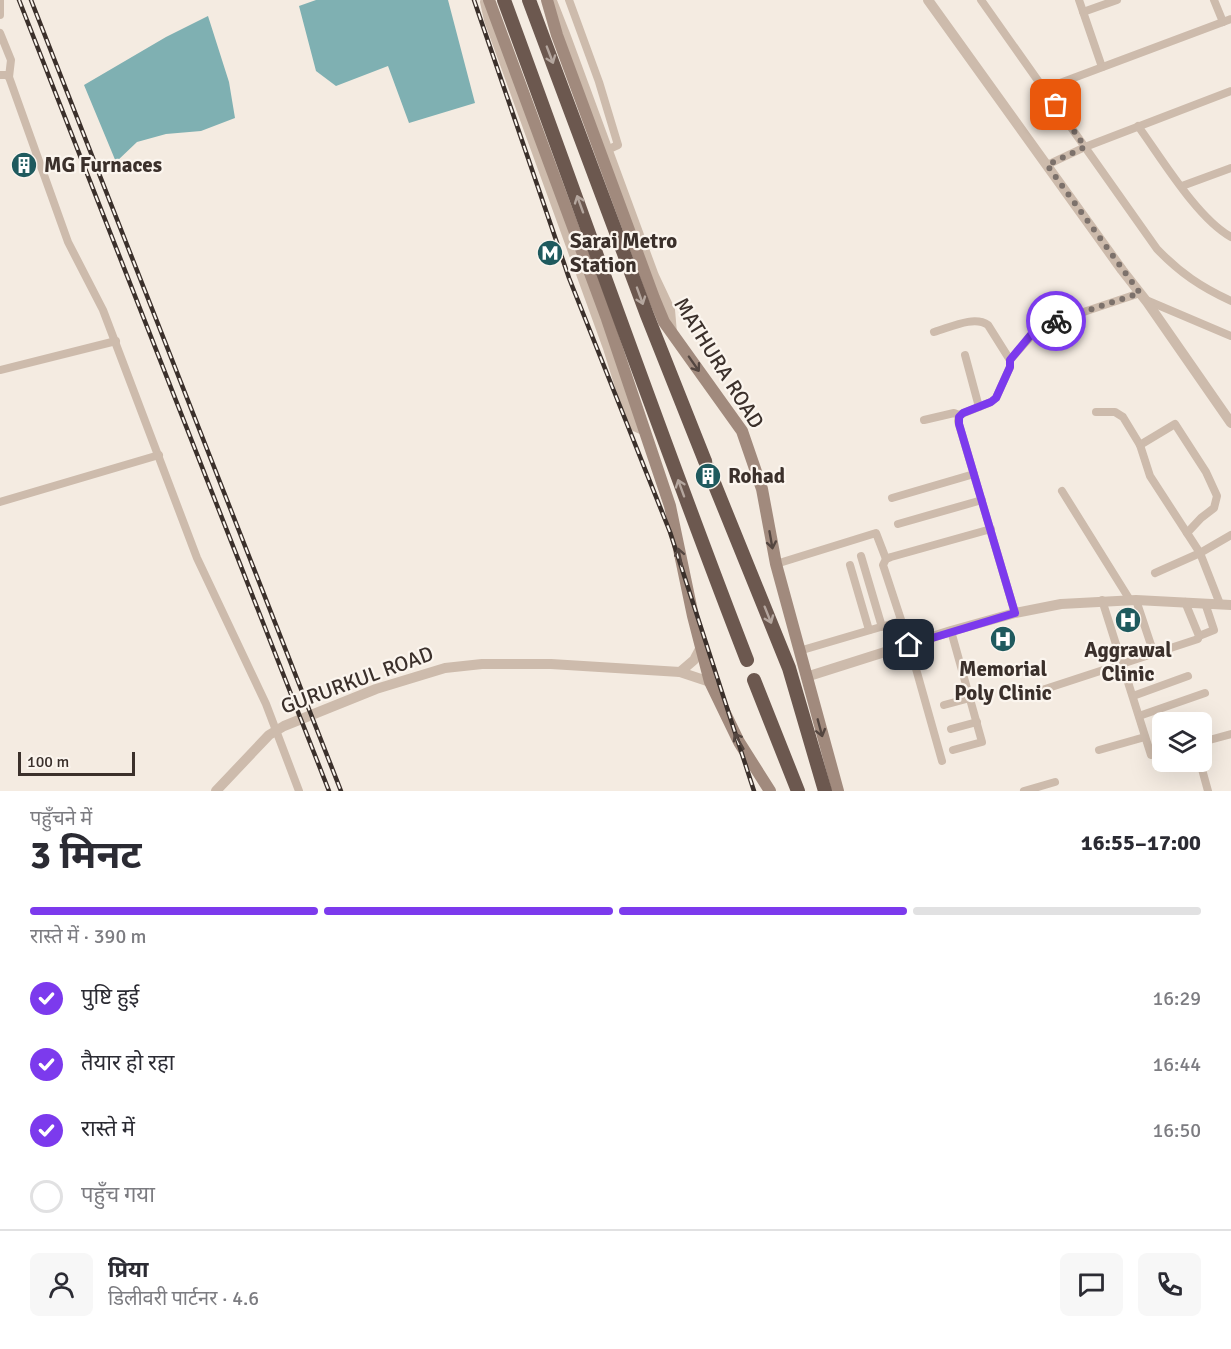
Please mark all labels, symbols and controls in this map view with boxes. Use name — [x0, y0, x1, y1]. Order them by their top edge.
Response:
one-way arrow — [545, 45, 556, 64]
pin — [1030, 79, 1081, 130]
icon: bag — [1039, 88, 1072, 121]
building icon: MG Furnaces — [9, 150, 39, 180]
place label: MG Furnaces — [44, 152, 162, 178]
one-way arrow — [573, 196, 584, 214]
place label: Sarai Metro Station — [570, 228, 677, 278]
metro station icon: Sarai Metro Station — [535, 238, 565, 268]
one-way arrow — [635, 287, 646, 305]
courier — [1026, 291, 1086, 351]
street label: MATHURA ROAD — [668, 293, 770, 433]
icon: bike — [1040, 305, 1073, 338]
one-way arrow — [688, 356, 700, 372]
building icon: Rohad — [693, 461, 723, 491]
place label: Rohad — [728, 463, 785, 489]
one-way arrow — [674, 479, 685, 497]
one-way arrow — [766, 529, 777, 549]
one-way arrow — [674, 547, 685, 567]
one-way arrow — [763, 605, 774, 623]
hospital icon: Aggrawal Clinic — [1113, 605, 1143, 635]
pin — [883, 619, 934, 670]
hospital icon: Memorial Poly Clinic — [988, 624, 1018, 654]
icon: home — [892, 628, 925, 661]
place label: Aggrawal Clinic — [1084, 637, 1172, 687]
street label: GURURKUL ROAD — [277, 640, 437, 720]
place label: Memorial Poly Clinic — [954, 656, 1052, 706]
map controls — [1152, 712, 1212, 772]
button: layers — [1152, 712, 1212, 772]
one-way arrow — [815, 719, 826, 738]
one-way arrow — [733, 733, 745, 750]
scale bar — [18, 749, 135, 776]
text: 100 m — [27, 752, 69, 772]
text: पहुँचने में — [30, 806, 92, 831]
text: 16:55–17:00 — [1081, 829, 1201, 856]
text: 3 मिनट — [30, 831, 142, 879]
text: रास्ते में · 390 m — [30, 924, 147, 949]
icon: check — [30, 982, 63, 1015]
text: पुष्टि हुई — [81, 983, 139, 1010]
text: 16:29 — [1152, 986, 1201, 1011]
icon: check — [30, 1048, 63, 1081]
text: तैयार हो रहा — [81, 1049, 174, 1076]
text: 16:44 — [1152, 1052, 1201, 1077]
icon: check — [30, 1114, 63, 1147]
text: रास्ते में — [81, 1115, 135, 1142]
text: 16:50 — [1152, 1118, 1201, 1143]
text: पहुँच गया — [81, 1181, 155, 1208]
button: person — [30, 1253, 93, 1316]
button: chat — [1060, 1253, 1123, 1316]
button: phone — [1138, 1253, 1201, 1316]
text: प्रिया — [108, 1256, 148, 1283]
text: डिलीवरी पार्टनर · 4.6 — [108, 1286, 259, 1311]

